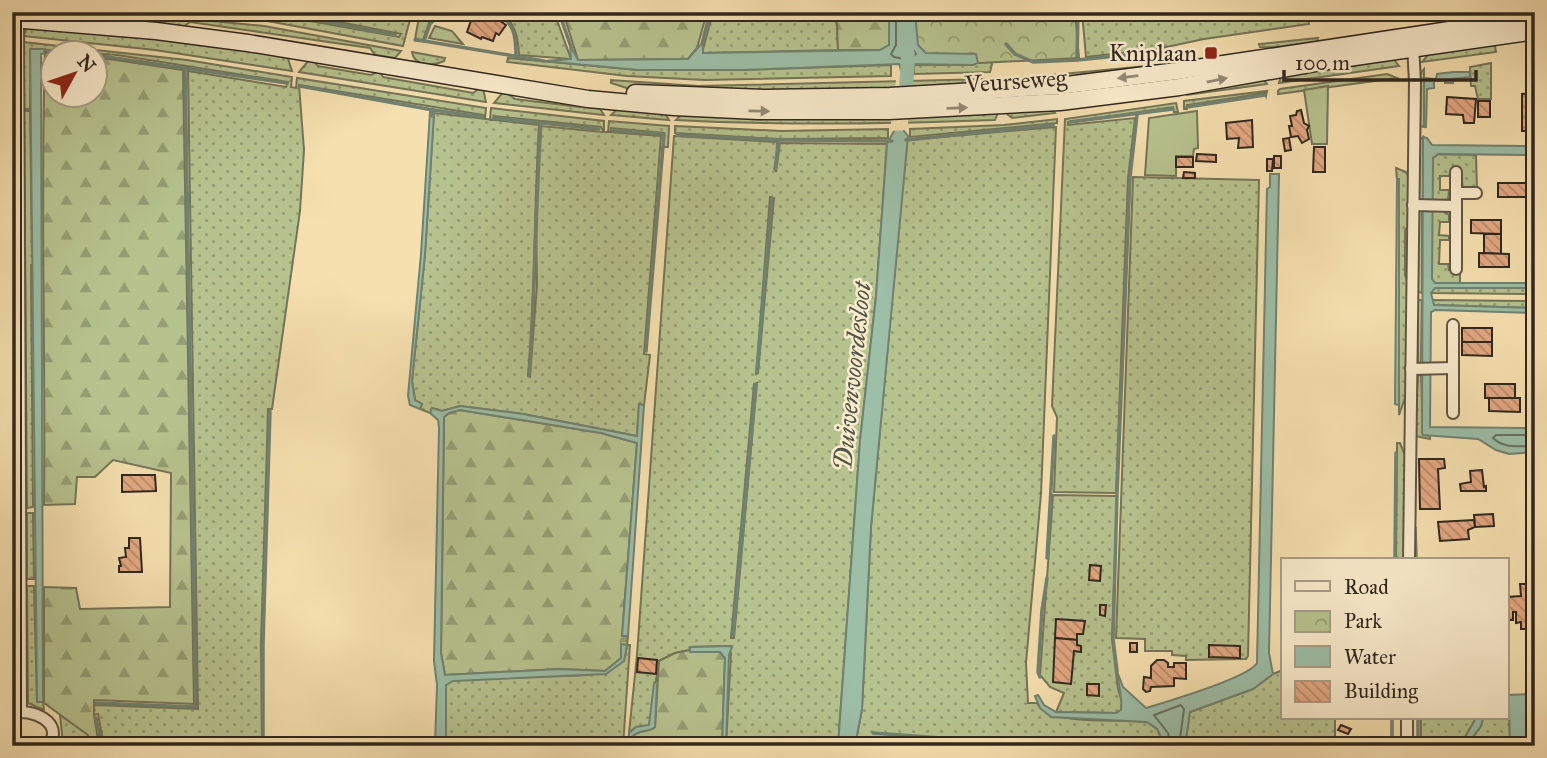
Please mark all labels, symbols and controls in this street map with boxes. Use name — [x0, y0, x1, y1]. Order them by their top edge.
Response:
north arrow — [38, 38, 108, 108]
place label: Kniplaan — [1109, 38, 1197, 68]
scale bar — [1284, 38, 1477, 82]
marker: Kniplaan — [1203, 45, 1219, 61]
text: N — [73, 50, 101, 77]
text: 100 m — [1295, 50, 1350, 76]
street label: Veurseweg — [963, 62, 1069, 100]
one-way arrow — [1117, 72, 1139, 83]
one-way arrow — [1206, 74, 1228, 85]
one-way arrow — [947, 102, 969, 113]
one-way arrow — [748, 105, 770, 117]
water label: Duivenvoordesloot — [826, 278, 878, 472]
legend — [1281, 558, 1508, 720]
text: Road — [1344, 574, 1389, 600]
text: Park — [1344, 608, 1382, 634]
text: Water — [1344, 644, 1396, 670]
text: Building — [1344, 678, 1418, 704]

